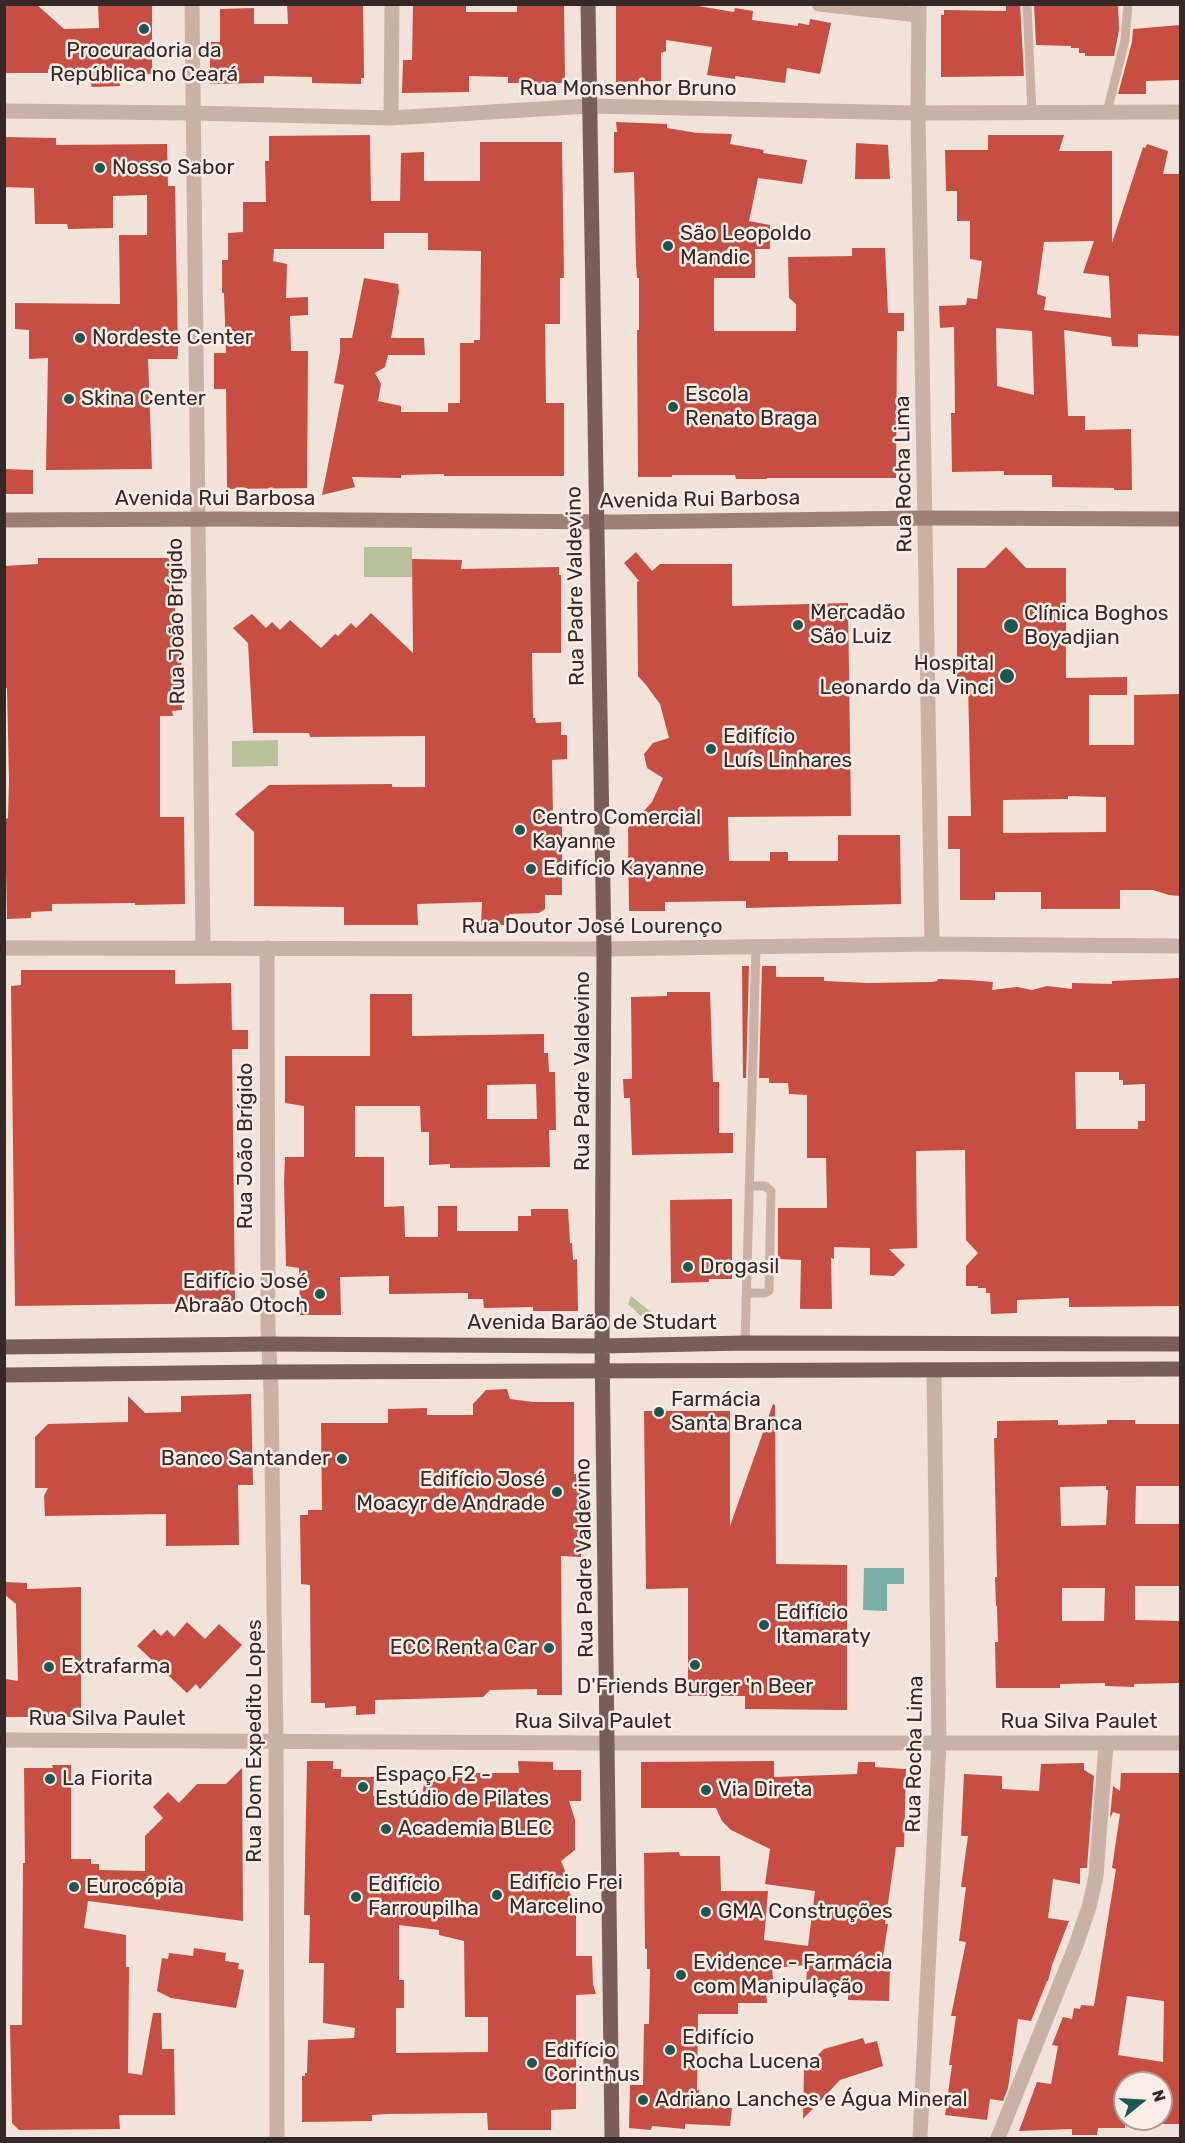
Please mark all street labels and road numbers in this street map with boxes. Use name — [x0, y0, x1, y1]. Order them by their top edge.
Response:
street label: Rua Monsenhor Bruno — [519, 76, 737, 102]
street label: Rua Rocha Lima — [890, 395, 918, 553]
street label: Avenida Rui Barbosa — [115, 486, 315, 512]
street label: Rua Padre Valdevino — [562, 486, 590, 686]
street label: Avenida Rui Barbosa — [600, 486, 800, 514]
street label: Rua João Brígido — [163, 538, 191, 704]
street label: Rua Doutor José Lourenço — [462, 914, 722, 940]
street label: Rua Padre Valdevino — [570, 971, 596, 1171]
street label: Rua João Brígido — [233, 1063, 259, 1229]
street label: Avenida Barão de Studart — [467, 1310, 717, 1336]
street label: Rua Padre Valdevino — [571, 1458, 599, 1658]
street label: Rua Dom Expedito Lopes — [242, 1619, 268, 1863]
street label: Rua Rocha Lima — [901, 1675, 929, 1833]
street label: Rua Silva Paulet — [29, 1706, 185, 1732]
street label: Rua Silva Paulet — [515, 1709, 671, 1735]
street label: Rua Silva Paulet — [1001, 1709, 1157, 1735]

